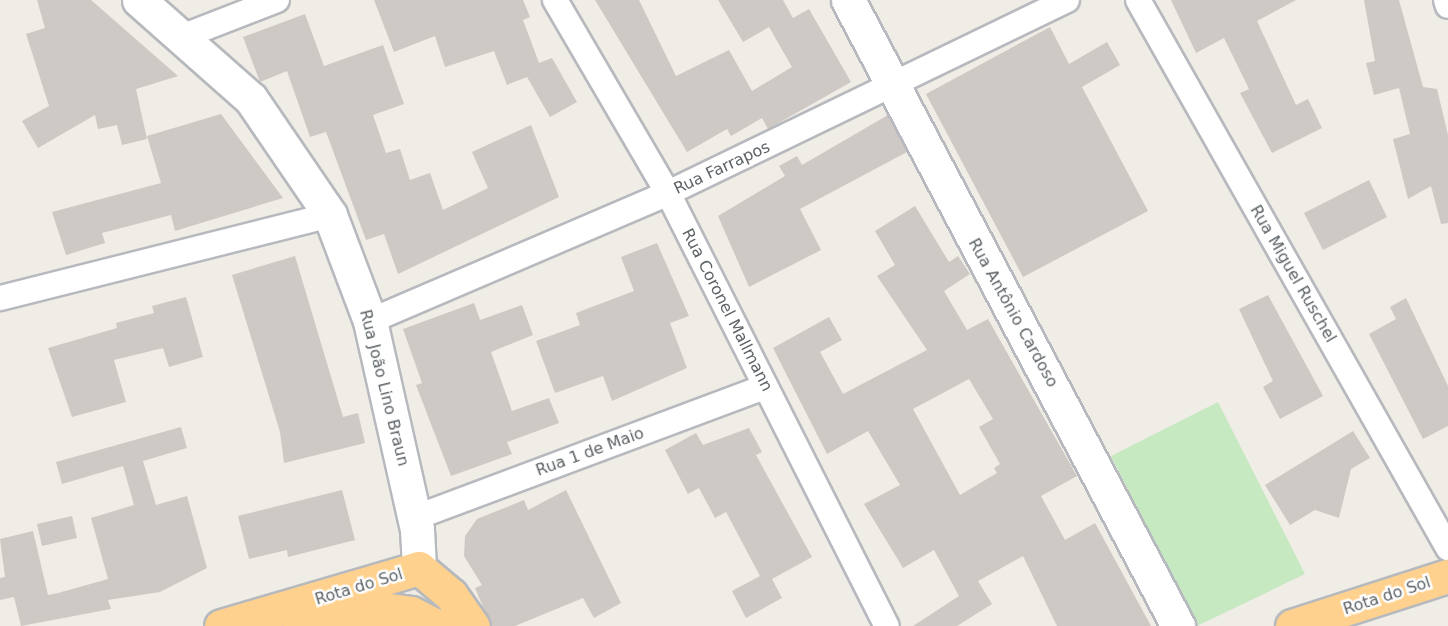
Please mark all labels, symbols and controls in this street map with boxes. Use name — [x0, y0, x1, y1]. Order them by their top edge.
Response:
street label: Rua Farrapos — [671, 137, 773, 199]
street label: Rua Miguel Ruschel — [1246, 202, 1340, 346]
street label: Rua Coronel Mallmann — [678, 225, 776, 395]
street label: Rua Antônio Cardoso — [964, 235, 1062, 391]
street label: Rua João Lino Braun — [355, 308, 413, 468]
street label: Rua 1 de Maio — [533, 424, 647, 480]
street label: Rota do Sol — [313, 565, 405, 609]
street label: Rota do Sol — [1341, 573, 1433, 619]

